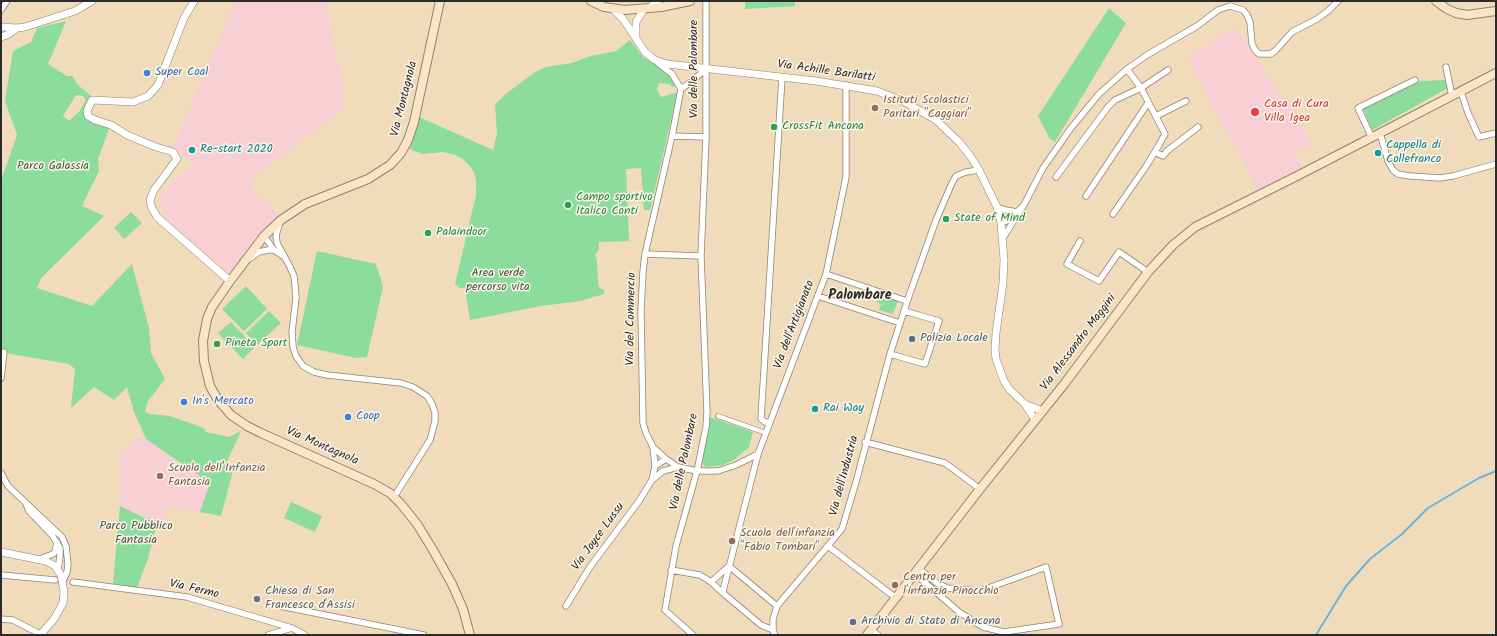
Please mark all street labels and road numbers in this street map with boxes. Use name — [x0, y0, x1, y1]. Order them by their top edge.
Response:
street label: Via delle Palombare — [688, 20, 702, 118]
street label: Via Achille Barilatti — [776, 58, 876, 86]
street label: Via Montagnola — [389, 60, 421, 138]
street label: Via del Commercio — [624, 272, 640, 366]
street label: Via dell'Artigianato — [771, 279, 819, 371]
street label: Via Alessandro Maggini — [1038, 292, 1120, 394]
street label: Via delle Palombare — [668, 412, 702, 512]
street label: Via Montagnola — [284, 425, 360, 469]
street label: Via dell'Industria — [827, 434, 863, 518]
street label: Via Joyce Lussu — [570, 500, 628, 574]
street label: Via Fermo — [168, 577, 220, 603]

